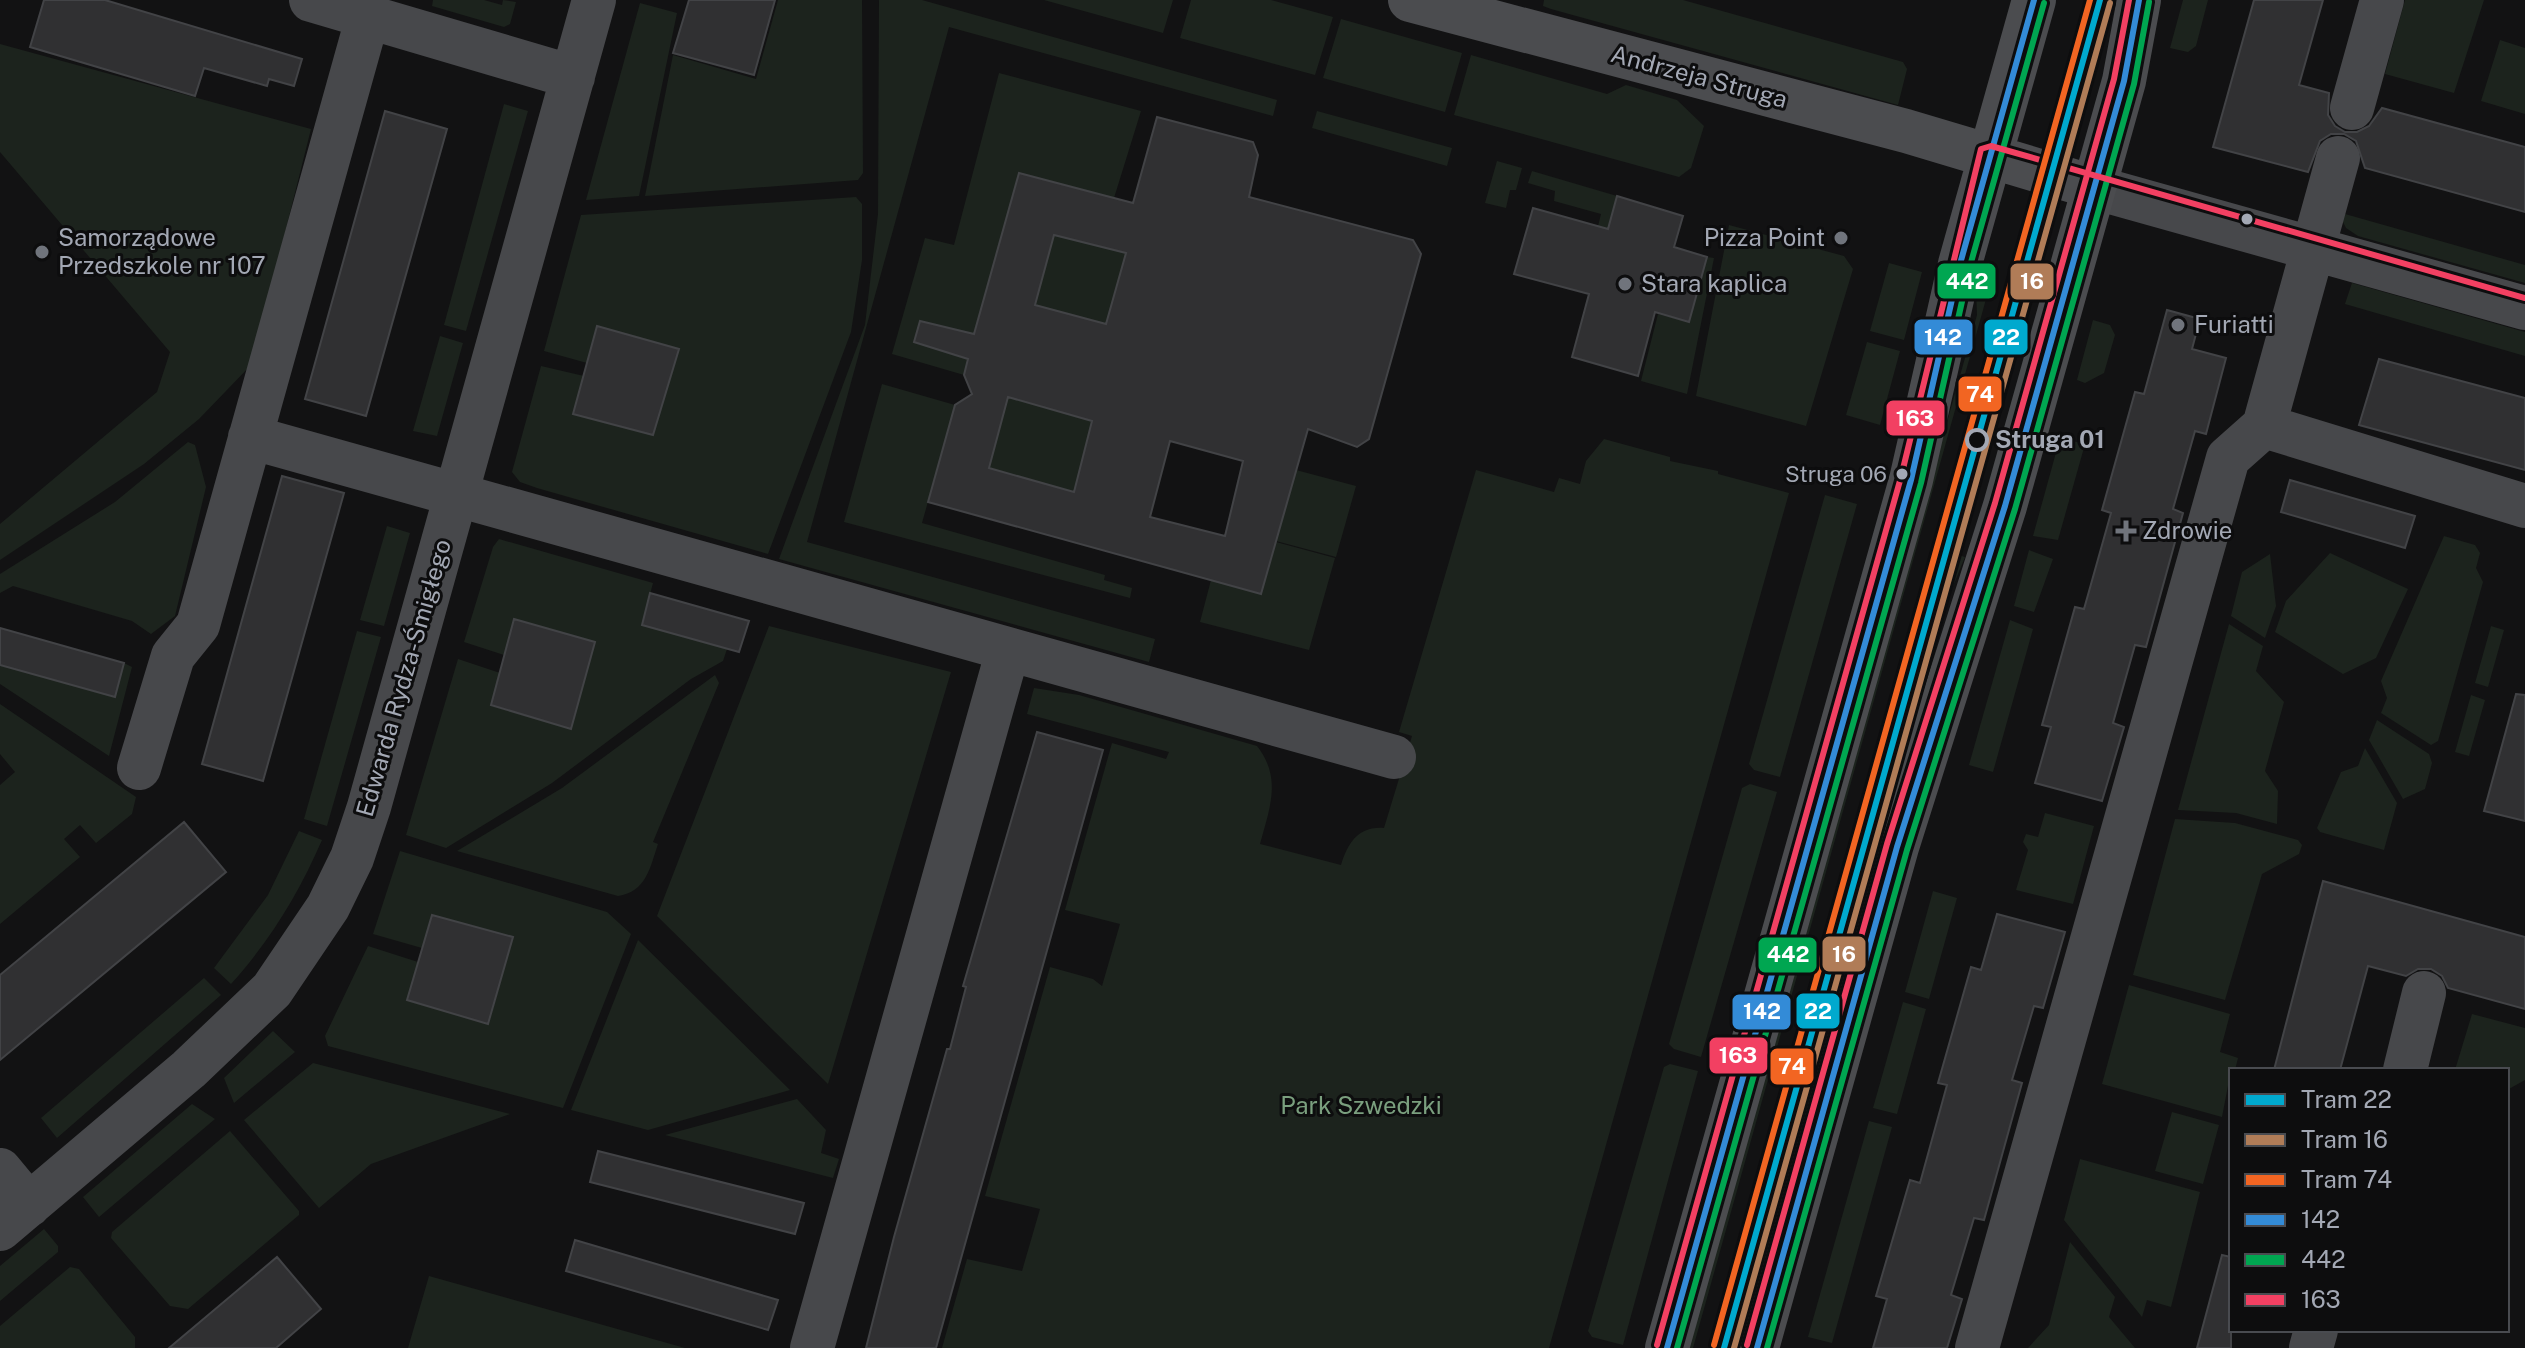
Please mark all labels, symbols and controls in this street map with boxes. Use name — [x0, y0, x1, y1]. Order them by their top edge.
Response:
street label: Andrzeja Struga — [1608, 39, 1791, 113]
unlabelled marker — [2239, 211, 2255, 227]
place label: Samorządowe Przedszkole nr 107 — [58, 223, 266, 279]
place label: Pizza Point — [1704, 223, 1825, 251]
marker: Pizza Point — [1832, 229, 1850, 247]
marker: Samorządowe Przedszkole nr 107 — [33, 243, 51, 261]
line badge: 442 — [1936, 262, 1997, 300]
line badge: 16 — [2009, 262, 2055, 301]
text: 442 — [1946, 268, 1988, 294]
text: 16 — [2020, 268, 2044, 294]
place label: Stara kaplica — [1641, 269, 1787, 297]
marker: Stara kaplica — [1616, 275, 1634, 293]
place label: Furiatti — [2194, 310, 2274, 338]
marker: Furiatti — [2169, 316, 2187, 334]
line badge: 142 — [1913, 318, 1974, 356]
line badge: 22 — [1983, 318, 2029, 356]
text: 142 — [1924, 324, 1962, 350]
text: 22 — [1992, 324, 2020, 350]
line badge: 74 — [1957, 375, 2003, 413]
text: 74 — [1966, 381, 1994, 407]
line badge: 163 — [1885, 399, 1946, 437]
text: 163 — [1896, 405, 1934, 431]
place label: Struga 01 — [1995, 425, 2105, 453]
marker: Struga 01 — [1966, 429, 1988, 451]
place label: Struga 06 — [1785, 461, 1887, 487]
marker: Struga 06 — [1894, 466, 1910, 482]
place label: Zdrowie — [2142, 516, 2232, 544]
marker: Zdrowie — [2117, 522, 2135, 540]
street label: Edwarda Rydza-Śmigłego — [350, 536, 456, 820]
line badge: 16 — [1821, 935, 1867, 973]
line badge: 442 — [1757, 936, 1818, 974]
text: 442 — [1767, 941, 1809, 967]
text: 16 — [1832, 941, 1856, 967]
line badge: 22 — [1795, 992, 1841, 1030]
line badge: 142 — [1731, 993, 1792, 1031]
text: 142 — [1743, 998, 1781, 1024]
text: 22 — [1804, 998, 1832, 1024]
line badge: 163 — [1708, 1036, 1769, 1075]
text: 163 — [1719, 1042, 1757, 1068]
line badge: 74 — [1769, 1047, 1815, 1086]
text: 74 — [1778, 1053, 1806, 1079]
legend — [2229, 1068, 2509, 1332]
text: Tram 22 — [2301, 1085, 2392, 1113]
park label: Park Szwedzki — [1280, 1091, 1442, 1119]
text: Tram 16 — [2301, 1125, 2388, 1153]
text: Tram 74 — [2301, 1165, 2392, 1193]
text: 142 — [2301, 1205, 2340, 1233]
text: 442 — [2301, 1245, 2345, 1273]
text: 163 — [2301, 1285, 2341, 1313]

